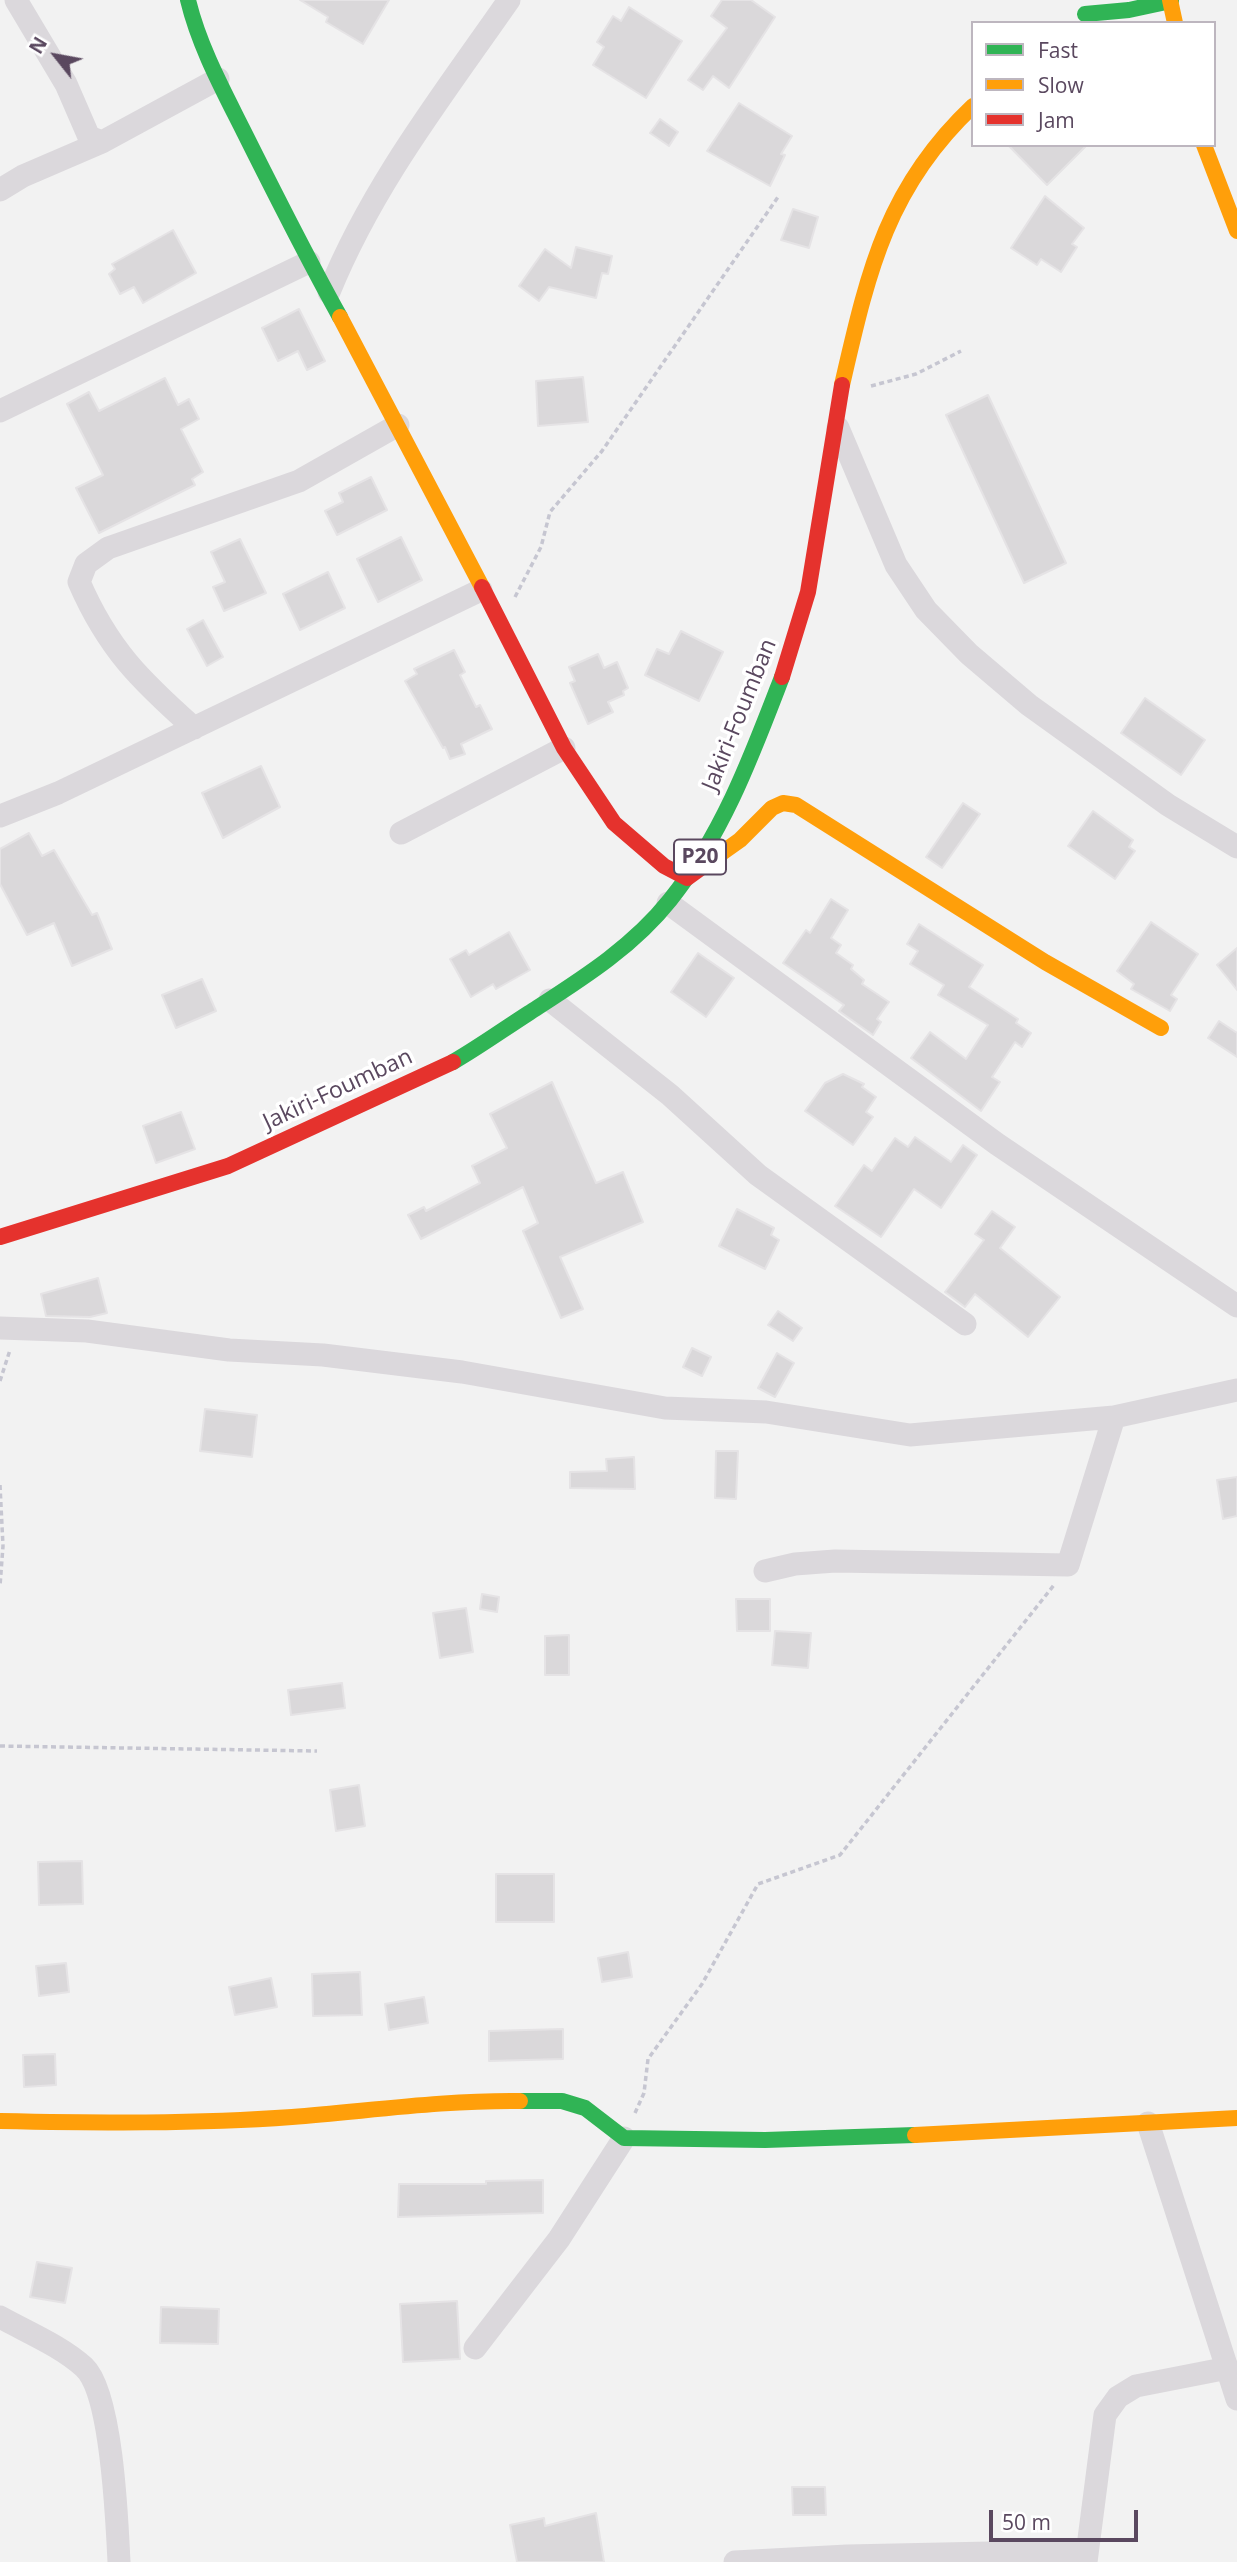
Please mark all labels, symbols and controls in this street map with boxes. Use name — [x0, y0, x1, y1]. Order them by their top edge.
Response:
north arrow — [21, 21, 91, 91]
legend — [971, 21, 1216, 147]
text: N — [23, 32, 53, 59]
text: Fast — [1038, 36, 1078, 64]
text: Slow — [1038, 71, 1084, 99]
text: Jam — [1038, 106, 1075, 134]
street label: Jakiri-Foumban — [697, 635, 783, 795]
road number: P20 — [674, 840, 726, 874]
street label: Jakiri-Foumban — [259, 1043, 417, 1137]
scale bar — [992, 2496, 1141, 2540]
text: 50 m — [1002, 2508, 1051, 2536]

